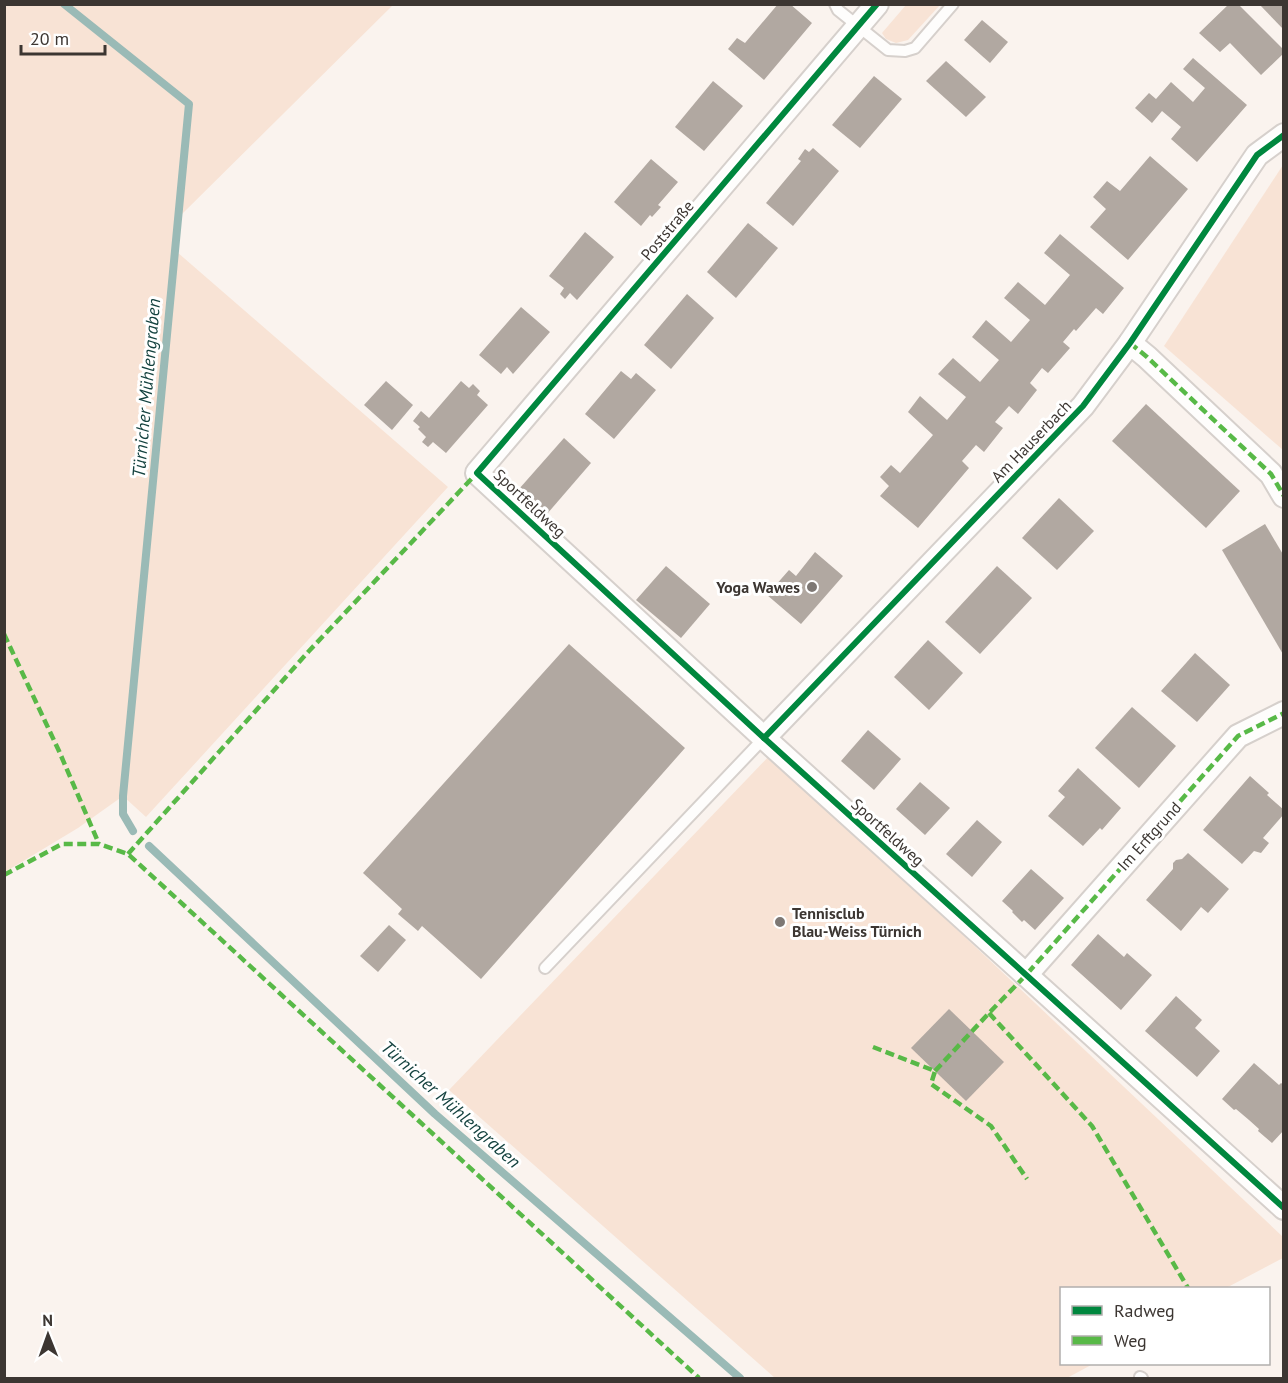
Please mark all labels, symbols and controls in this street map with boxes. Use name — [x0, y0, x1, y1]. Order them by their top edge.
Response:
scale bar — [21, 18, 105, 56]
text: 20 m — [30, 27, 69, 50]
street label: Poststraße — [636, 196, 698, 264]
water label: Türnicher Mühlengraben — [127, 297, 165, 479]
street label: Am Hauserbach — [987, 396, 1075, 486]
street label: Sportfeldweg — [490, 464, 570, 542]
place label: Yoga Wawes — [715, 577, 800, 597]
marker: Yoga Wawes — [805, 580, 819, 594]
street label: Sportfeldweg — [847, 794, 929, 870]
street label: Im Erftgrund — [1113, 797, 1185, 875]
place label: Tennisclub Blau-Weiss Türnich — [792, 903, 922, 941]
marker: Tennisclub Blau-Weiss Türnich — [773, 915, 787, 929]
water label: Türnicher Mühlengraben — [376, 1035, 526, 1173]
legend — [1060, 1287, 1270, 1365]
text: Radweg — [1114, 1299, 1175, 1322]
north arrow — [18, 1305, 78, 1365]
text: N — [42, 1310, 53, 1330]
text: Weg — [1114, 1329, 1147, 1352]

